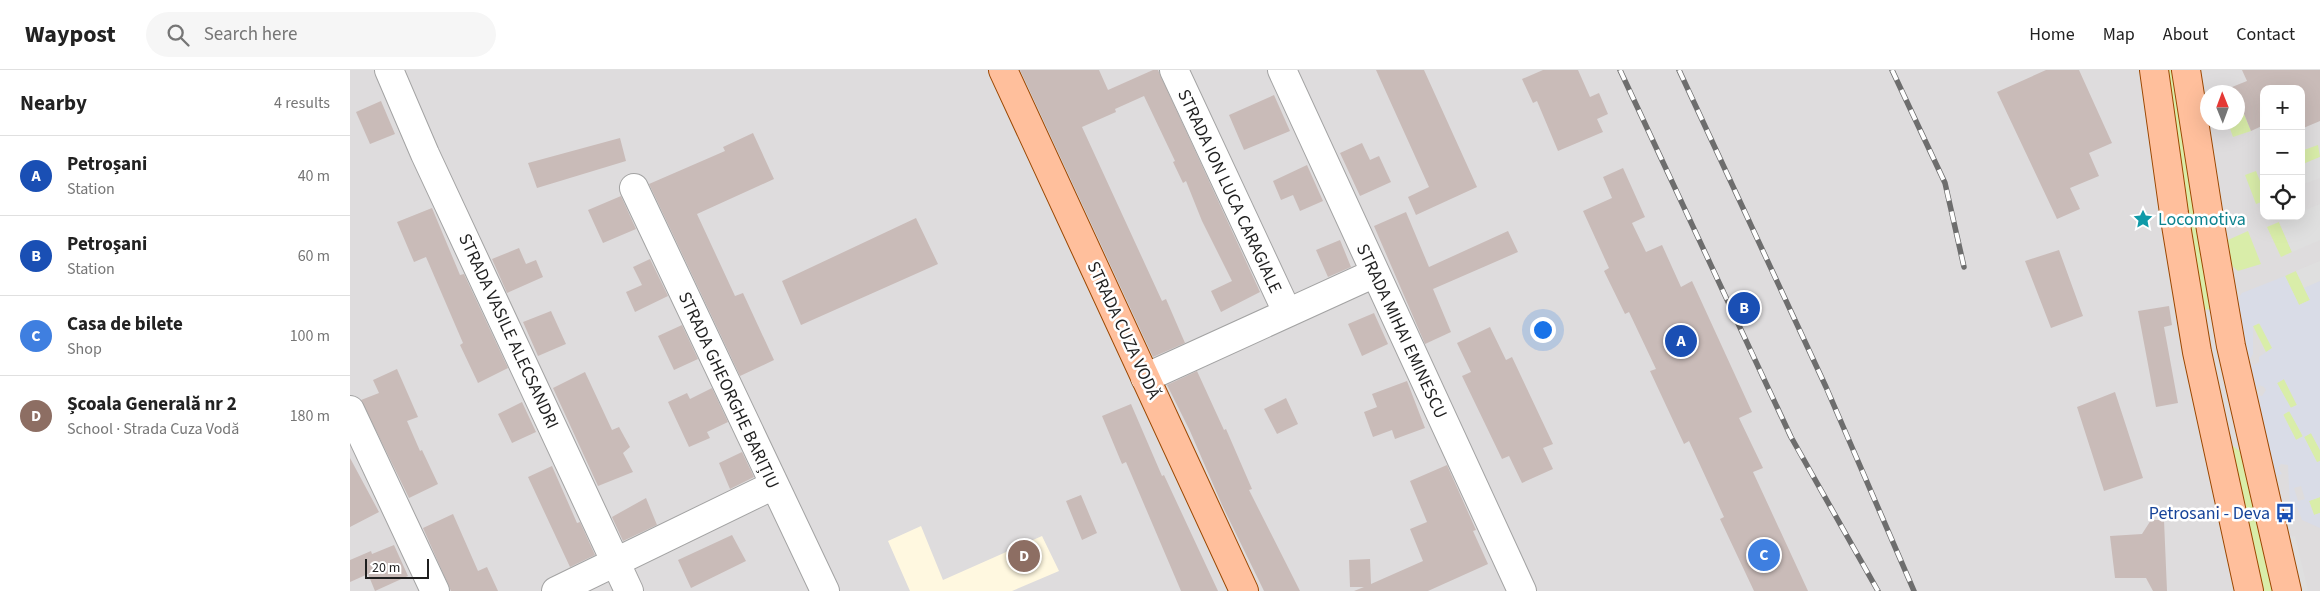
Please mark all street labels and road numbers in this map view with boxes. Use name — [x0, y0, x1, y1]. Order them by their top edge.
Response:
street label: STRADA ION LUCA CARAGIALE — [1171, 85, 1288, 297]
street label: STRADA VASILE ALECSANDRI — [452, 229, 565, 433]
street label: STRADA MIHAI EMINESCU — [1350, 240, 1453, 423]
street label: STRADA CUZA VODĂ — [1081, 257, 1167, 403]
street label: STRADA GHEORGHE BARIȚIU — [672, 288, 785, 493]

